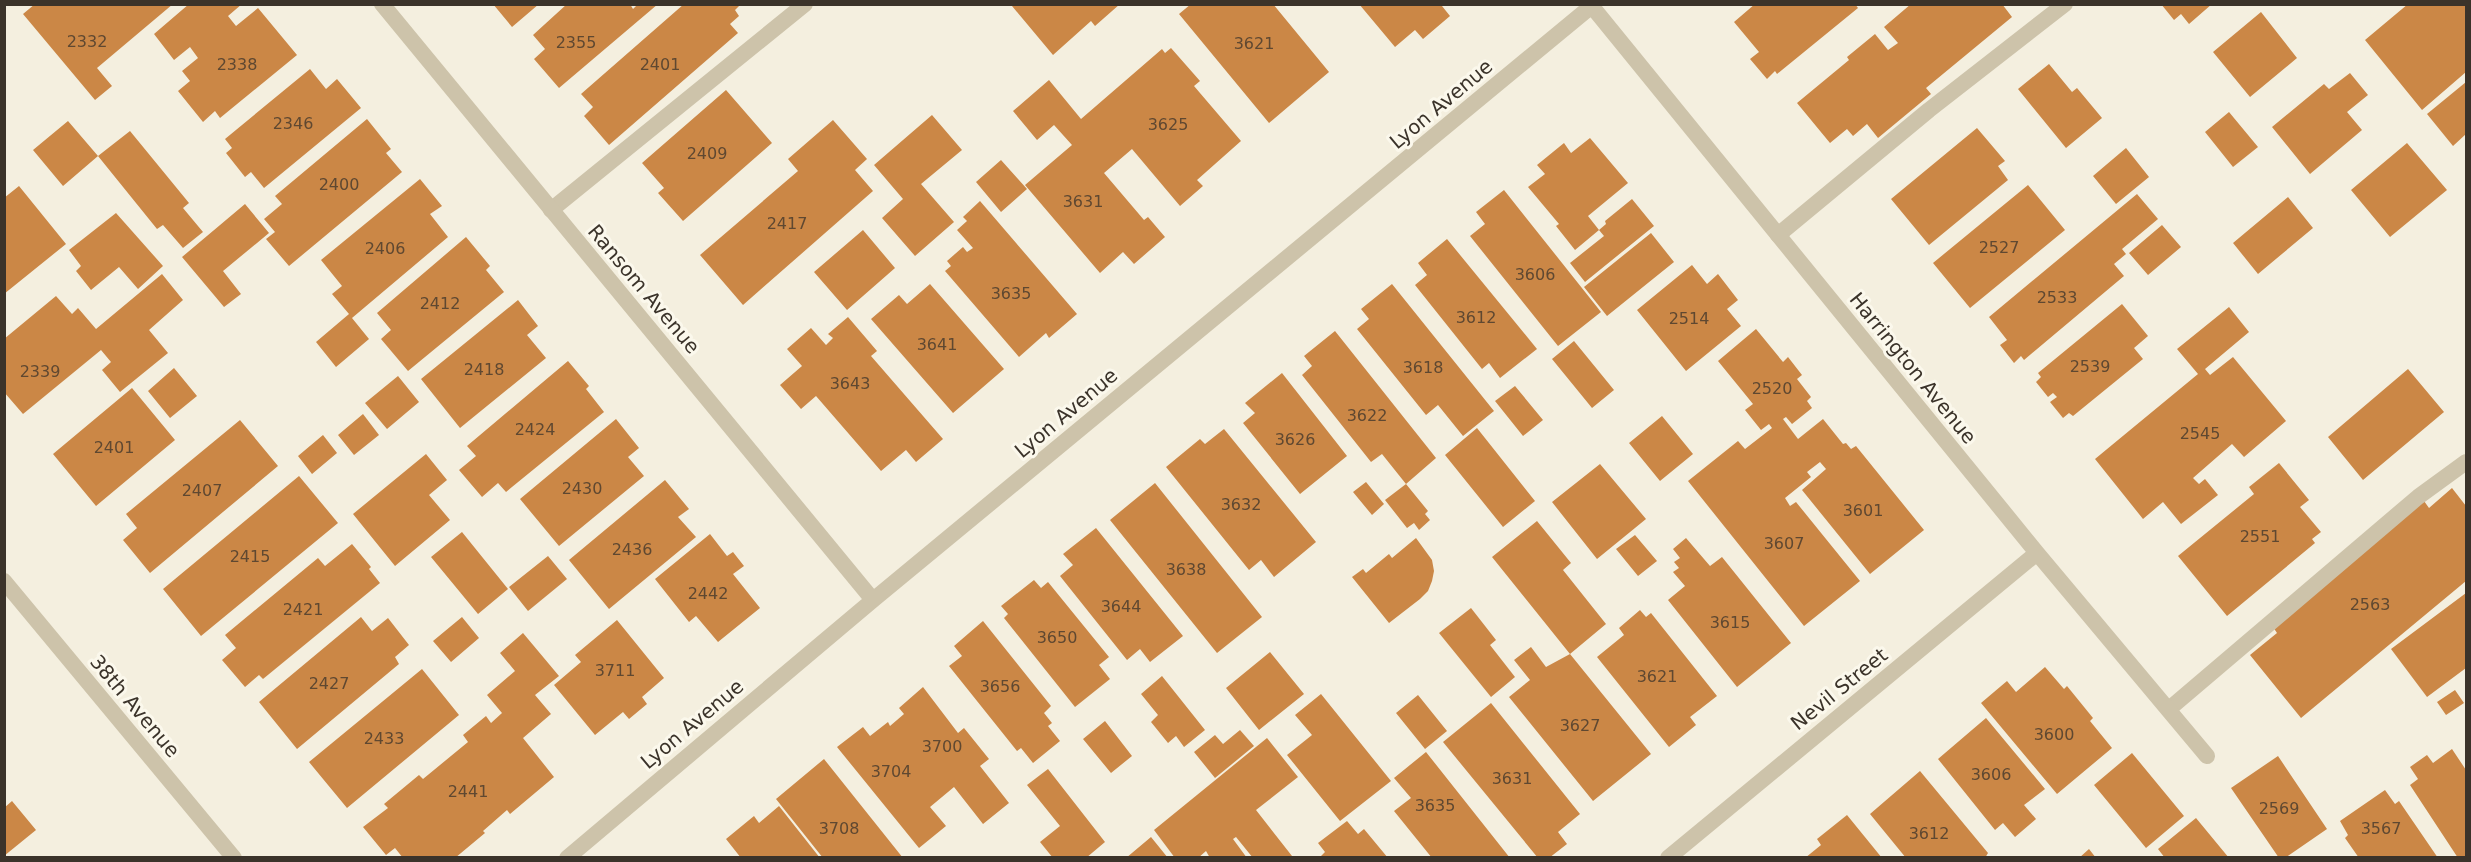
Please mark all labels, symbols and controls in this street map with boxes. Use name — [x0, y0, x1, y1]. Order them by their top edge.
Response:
house number: 2332 — [67, 32, 107, 51]
house number: 2355 — [556, 33, 596, 52]
house number: 3621 — [1234, 34, 1274, 53]
street label: Lyon Avenue — [1385, 54, 1497, 154]
house number: 2338 — [217, 55, 257, 74]
house number: 2401 — [640, 55, 680, 74]
house number: 2346 — [273, 114, 313, 133]
house number: 3625 — [1148, 115, 1188, 134]
house number: 2409 — [687, 144, 727, 163]
house number: 2400 — [319, 175, 359, 194]
house number: 3631 — [1063, 192, 1103, 211]
house number: 2417 — [767, 214, 807, 233]
street label: Ransom Avenue — [583, 220, 705, 358]
house number: 2527 — [1979, 238, 2019, 257]
house number: 2406 — [365, 239, 405, 258]
house number: 3606 — [1515, 265, 1555, 284]
house number: 3635 — [991, 284, 1031, 303]
street label: Harrington Avenue — [1845, 287, 1981, 449]
house number: 2533 — [2037, 288, 2077, 307]
house number: 2412 — [420, 294, 460, 313]
house number: 3612 — [1456, 308, 1496, 327]
house number: 2514 — [1669, 309, 1709, 328]
house number: 3641 — [917, 335, 957, 354]
house number: 2539 — [2070, 357, 2110, 376]
house number: 3618 — [1403, 358, 1443, 377]
house number: 2418 — [464, 360, 504, 379]
house number: 2339 — [20, 362, 60, 381]
street label: Lyon Avenue — [1010, 363, 1122, 463]
house number: 3643 — [830, 374, 870, 393]
house number: 2520 — [1752, 379, 1792, 398]
house number: 3622 — [1347, 406, 1387, 425]
house number: 2424 — [515, 420, 555, 439]
house number: 2545 — [2180, 424, 2220, 443]
house number: 3626 — [1275, 430, 1315, 449]
house number: 2401 — [94, 438, 134, 457]
house number: 2430 — [562, 479, 602, 498]
house number: 2407 — [182, 481, 222, 500]
house number: 3632 — [1221, 495, 1261, 514]
house number: 3601 — [1843, 501, 1883, 520]
house number: 2551 — [2240, 527, 2280, 546]
house number: 3607 — [1764, 534, 1804, 553]
house number: 2436 — [612, 540, 652, 559]
house number: 2415 — [230, 547, 270, 566]
house number: 3638 — [1166, 560, 1206, 579]
house number: 2442 — [688, 584, 728, 603]
house number: 2563 — [2350, 595, 2390, 614]
house number: 3644 — [1101, 597, 1141, 616]
house number: 2421 — [283, 600, 323, 619]
house number: 3615 — [1710, 613, 1750, 632]
house number: 3650 — [1037, 628, 1077, 647]
street label: Nevil Street — [1786, 643, 1892, 735]
street label: 38th Avenue — [85, 650, 185, 762]
house number: 3711 — [595, 661, 635, 680]
house number: 3621 — [1637, 667, 1677, 686]
house number: 2427 — [309, 674, 349, 693]
street label: Lyon Avenue — [636, 674, 748, 774]
house number: 3656 — [980, 677, 1020, 696]
house number: 3627 — [1560, 716, 1600, 735]
house number: 3600 — [2034, 725, 2074, 744]
house number: 2433 — [364, 729, 404, 748]
house number: 3700 — [922, 737, 962, 756]
house number: 3704 — [871, 762, 911, 781]
house number: 3606 — [1971, 765, 2011, 784]
house number: 3631 — [1492, 769, 1532, 788]
house number: 2441 — [448, 782, 488, 801]
house number: 3635 — [1415, 796, 1455, 815]
house number: 2569 — [2259, 799, 2299, 818]
house number: 3708 — [819, 819, 859, 838]
house number: 3567 — [2361, 819, 2401, 838]
house number: 3612 — [1909, 824, 1949, 843]

